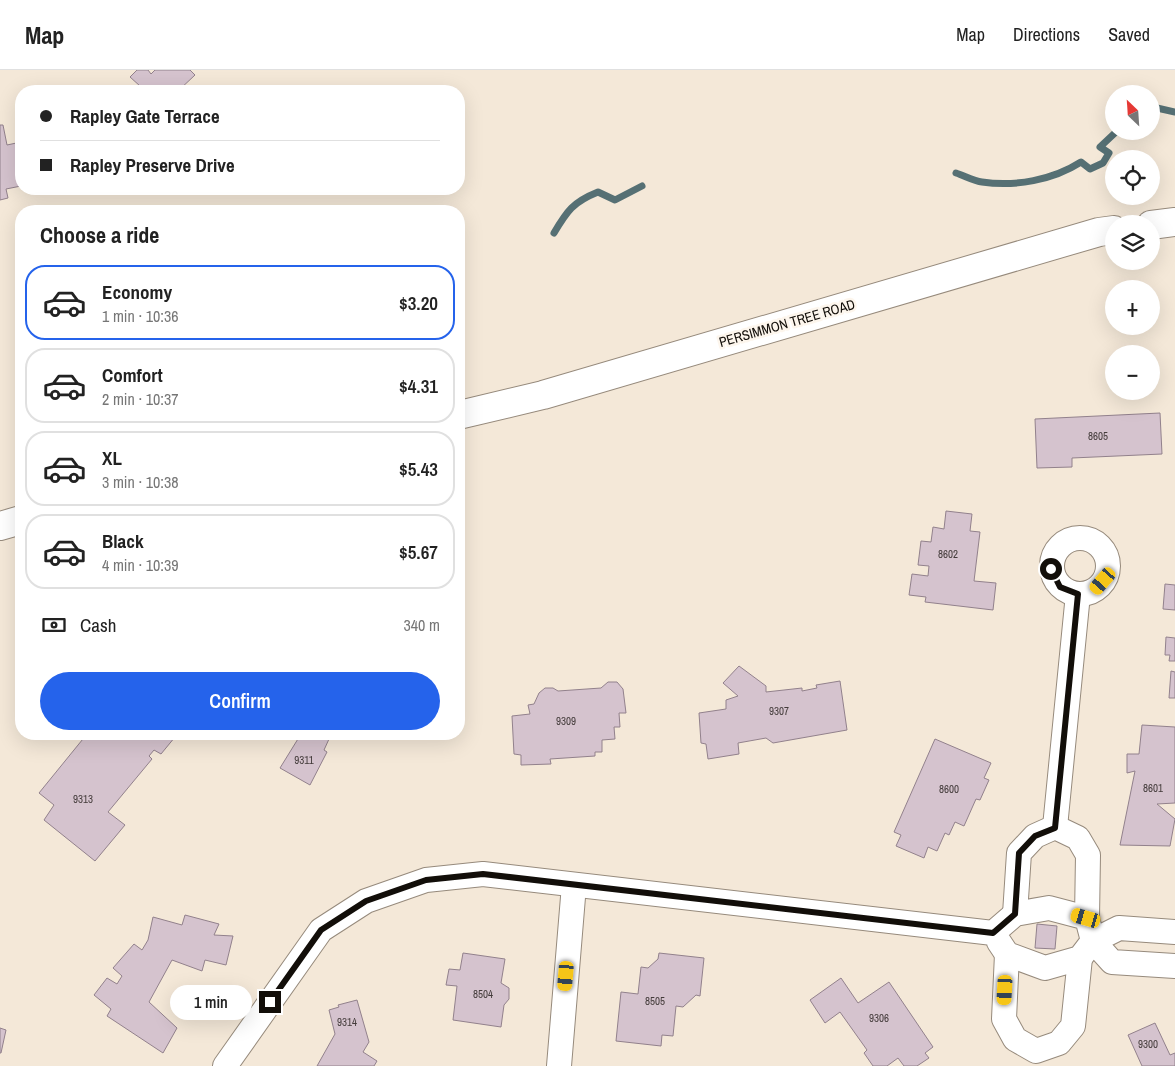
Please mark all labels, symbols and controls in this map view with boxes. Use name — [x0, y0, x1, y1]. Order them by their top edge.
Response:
text: Map — [25, 19, 64, 51]
text: Map — [956, 22, 985, 47]
text: Directions — [1013, 22, 1080, 47]
text: Saved — [1108, 22, 1150, 47]
north arrow — [1105, 85, 1160, 140]
map controls — [1105, 85, 1160, 400]
text: Rapley Gate Terrace — [70, 103, 220, 129]
button: locate — [1105, 150, 1160, 205]
text: Rapley Preserve Drive — [70, 152, 235, 178]
button: layers — [1105, 215, 1160, 270]
text: Choose a ride — [40, 220, 159, 250]
text: Economy — [102, 279, 172, 305]
icon: car — [42, 280, 87, 325]
button: + — [1105, 280, 1160, 335]
text: $3.20 — [399, 290, 438, 316]
street label: PERSIMMON TREE ROAD — [717, 295, 857, 351]
text: 1 min · 10:36 — [102, 305, 179, 327]
button: − — [1105, 345, 1160, 400]
text: Comfort — [102, 362, 163, 388]
icon: car — [42, 363, 87, 408]
text: $4.31 — [399, 373, 438, 399]
text: 2 min · 10:37 — [102, 388, 179, 410]
house number: 8605 — [1088, 429, 1108, 443]
text: XL — [102, 445, 122, 471]
icon: car — [42, 446, 87, 491]
text: $5.43 — [399, 456, 438, 482]
text: 3 min · 10:38 — [102, 471, 179, 493]
text: Black — [102, 528, 144, 554]
icon: car — [42, 529, 87, 574]
text: $5.67 — [399, 539, 438, 565]
house number: 8602 — [938, 547, 958, 561]
text: 4 min · 10:39 — [102, 554, 179, 576]
route start — [1040, 558, 1062, 580]
car — [1087, 565, 1118, 597]
icon: cash — [40, 611, 68, 639]
text: Cash — [80, 612, 116, 638]
text: 340 m — [404, 614, 440, 636]
button: Confirm — [40, 672, 440, 730]
house number: 9307 — [769, 704, 789, 718]
house number: 9309 — [556, 714, 576, 728]
house number: 9311 — [294, 753, 314, 767]
house number: 8601 — [1143, 781, 1163, 795]
house number: 8600 — [939, 782, 959, 796]
house number: 9313 — [73, 792, 93, 806]
car — [1069, 907, 1102, 929]
car — [557, 960, 574, 992]
car — [996, 975, 1013, 1005]
callout: 1 min — [170, 984, 252, 1020]
house number: 8504 — [473, 987, 493, 1001]
text: 1 min — [194, 991, 228, 1013]
route end — [259, 991, 281, 1013]
house number: 8505 — [645, 994, 665, 1008]
house number: 9306 — [869, 1011, 889, 1025]
house number: 9314 — [337, 1015, 357, 1029]
house number: 9300 — [1138, 1037, 1158, 1051]

